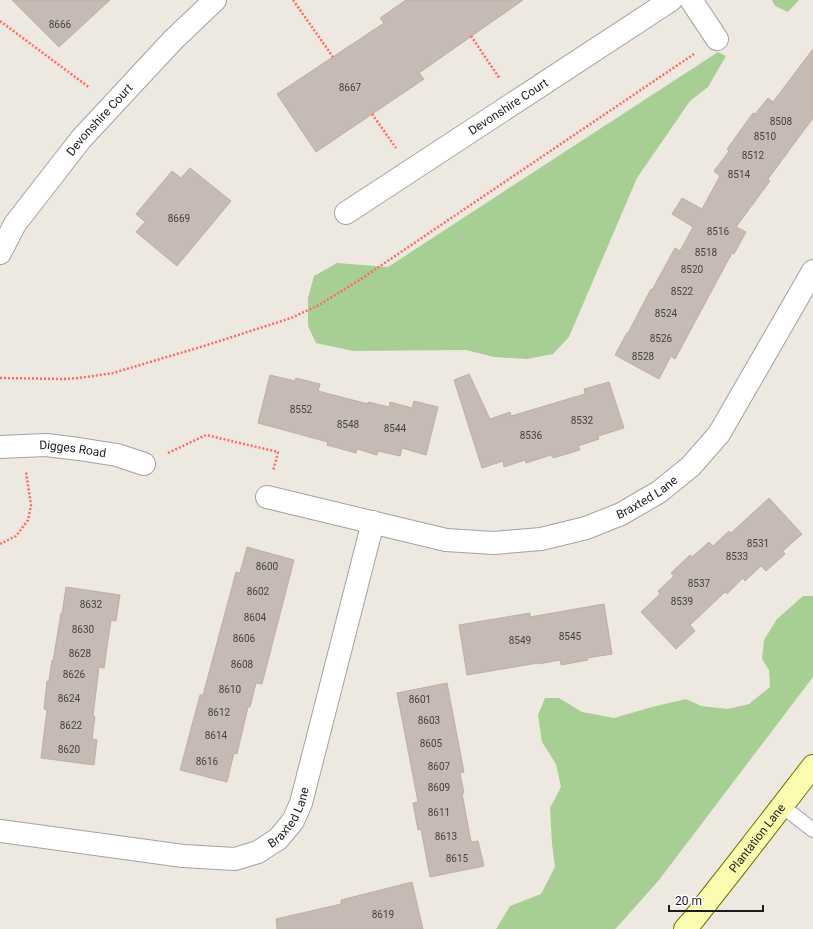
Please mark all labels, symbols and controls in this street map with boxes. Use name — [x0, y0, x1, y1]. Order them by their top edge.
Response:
house number: 8666 — [49, 19, 72, 30]
street label: Devonshire Court — [466, 76, 551, 138]
street label: Devonshire Court — [64, 81, 136, 159]
house number: 8667 — [339, 82, 362, 93]
house number: 8508 — [770, 116, 793, 127]
house number: 8510 — [754, 131, 777, 142]
house number: 8512 — [742, 150, 765, 161]
house number: 8514 — [728, 169, 751, 180]
house number: 8669 — [168, 213, 190, 224]
house number: 8516 — [707, 226, 730, 237]
house number: 8518 — [695, 247, 718, 258]
house number: 8520 — [681, 264, 704, 275]
house number: 8522 — [671, 286, 694, 297]
house number: 8524 — [655, 308, 678, 319]
house number: 8526 — [650, 333, 673, 344]
house number: 8528 — [632, 351, 655, 362]
house number: 8552 — [290, 404, 313, 415]
house number: 8532 — [571, 415, 594, 426]
house number: 8548 — [337, 419, 360, 430]
house number: 8544 — [384, 423, 407, 434]
house number: 8536 — [520, 430, 543, 441]
street label: Digges Road — [39, 438, 107, 460]
street label: Braxted Lane — [614, 473, 680, 522]
house number: 8531 — [747, 538, 769, 549]
house number: 8533 — [726, 551, 748, 562]
house number: 8600 — [256, 561, 279, 572]
house number: 8537 — [688, 578, 711, 589]
house number: 8602 — [247, 586, 270, 597]
house number: 8539 — [671, 596, 693, 607]
house number: 8632 — [80, 599, 103, 610]
house number: 8604 — [244, 612, 267, 623]
house number: 8630 — [72, 624, 95, 635]
house number: 8545 — [559, 631, 582, 642]
house number: 8606 — [233, 633, 256, 644]
house number: 8549 — [509, 635, 531, 646]
house number: 8628 — [69, 648, 92, 659]
house number: 8608 — [231, 659, 254, 670]
house number: 8626 — [63, 669, 86, 680]
house number: 8610 — [219, 684, 242, 695]
house number: 8624 — [58, 693, 81, 704]
house number: 8601 — [409, 694, 431, 705]
house number: 8612 — [208, 707, 231, 718]
house number: 8603 — [418, 715, 440, 726]
house number: 8622 — [60, 720, 83, 731]
house number: 8614 — [205, 730, 228, 741]
house number: 8605 — [420, 738, 443, 749]
house number: 8620 — [58, 744, 81, 755]
house number: 8616 — [196, 756, 219, 767]
house number: 8607 — [428, 761, 451, 772]
house number: 8609 — [428, 782, 450, 793]
street label: Braxted Lane — [265, 786, 312, 851]
street label: Plantation Lane — [726, 801, 788, 875]
house number: 8611 — [428, 807, 450, 818]
house number: 8613 — [435, 831, 457, 842]
house number: 8615 — [446, 853, 469, 864]
scale bar — [669, 887, 763, 913]
text: 20 m — [675, 894, 702, 908]
house number: 8619 — [372, 909, 394, 920]

